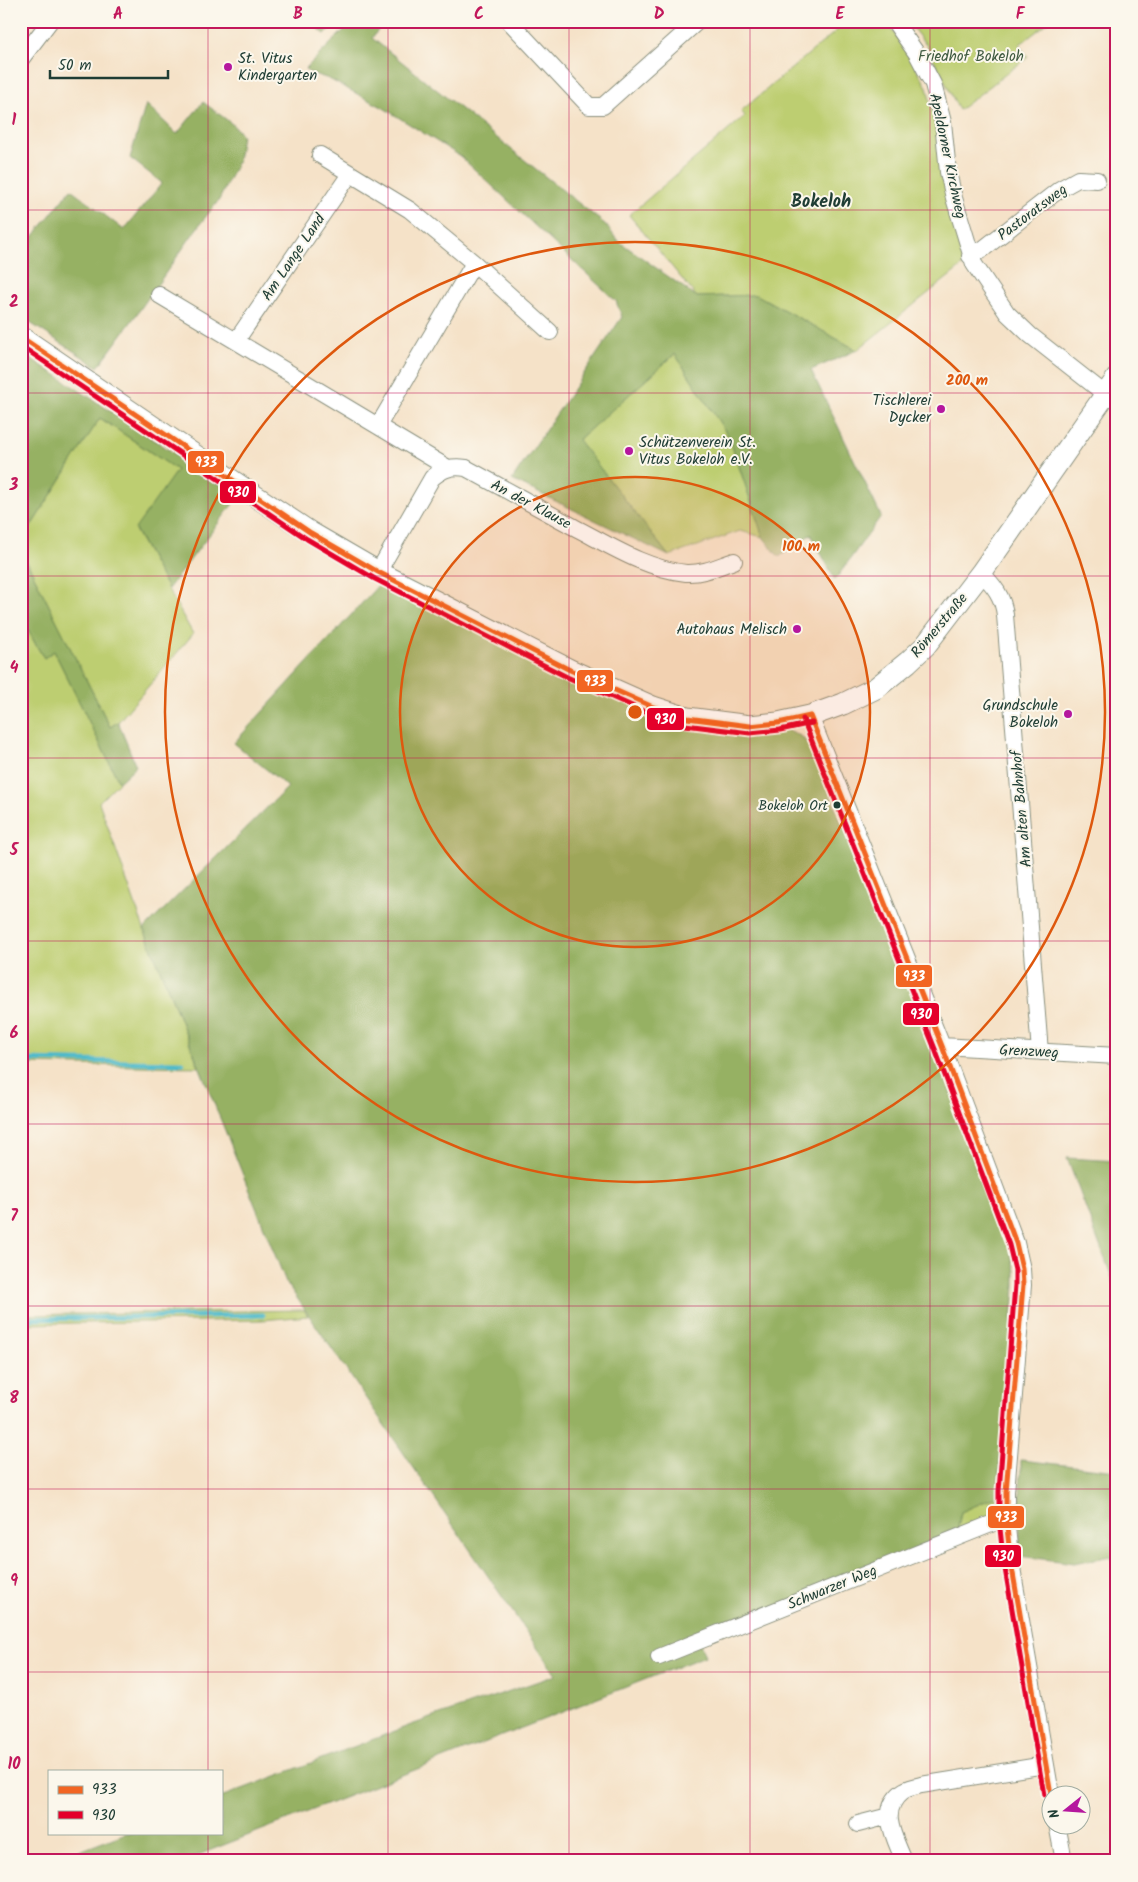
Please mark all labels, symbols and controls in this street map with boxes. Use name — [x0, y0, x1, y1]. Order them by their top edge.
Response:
text: A — [113, 2, 123, 27]
text: B — [293, 2, 303, 27]
text: C — [474, 2, 484, 27]
text: D — [654, 2, 665, 27]
text: E — [836, 2, 846, 27]
text: F — [1016, 2, 1026, 27]
park label: Friedhof Bokeloh — [918, 45, 1024, 69]
place label: St. Vitus Kindergarten — [238, 47, 317, 88]
scale bar — [50, 48, 168, 80]
text: 50 m — [58, 54, 92, 78]
marker: St. Vitus Kindergarten — [222, 61, 234, 73]
street label: Apeldorner Kirchweg — [922, 91, 972, 221]
text: 1 — [12, 108, 17, 133]
street label: Pastoratsweg — [992, 178, 1073, 247]
district label: Bokeloh — [791, 188, 851, 217]
street label: Am Lange Land — [256, 209, 332, 306]
text: 2 — [9, 290, 19, 315]
text: 200 m — [946, 369, 988, 393]
place label: Tischlerei Dycker — [873, 389, 932, 430]
marker: Tischlerei Dycker — [935, 403, 947, 415]
place label: Schützenverein St. Vitus Bokeloh e.V. — [639, 431, 756, 472]
marker: Schützenverein St. Vitus Bokeloh e.V. — [623, 445, 635, 457]
line badge: 933 — [187, 450, 225, 474]
text: 933 — [195, 452, 218, 474]
text: 3 — [9, 473, 19, 498]
street label: An der Klause — [486, 474, 575, 536]
line badge: 930 — [219, 480, 257, 504]
text: 930 — [227, 482, 250, 504]
text: 100 m — [782, 535, 820, 559]
street label: Römerstraße — [905, 588, 974, 664]
place label: Autohaus Melisch — [676, 618, 787, 642]
marker: Autohaus Melisch — [791, 623, 803, 635]
text: 4 — [10, 656, 19, 681]
line badge: 933 — [576, 669, 614, 693]
text: 933 — [584, 671, 607, 693]
place label: Grundschule Bokeloh — [982, 694, 1058, 735]
centre of rings — [626, 703, 644, 721]
line badge: 930 — [646, 707, 685, 731]
marker: Grundschule Bokeloh — [1062, 708, 1074, 720]
text: 930 — [654, 709, 677, 731]
street label: Am alten Bahnhof — [1005, 748, 1039, 868]
place label: Bokeloh Ort — [758, 795, 829, 817]
marker: Bokeloh Ort — [832, 800, 842, 810]
text: 5 — [9, 838, 20, 863]
line badge: 933 — [895, 964, 933, 988]
text: 933 — [903, 966, 926, 988]
line badge: 930 — [902, 1002, 940, 1026]
text: 930 — [910, 1004, 933, 1026]
text: 6 — [10, 1021, 19, 1046]
street label: Grenzweg — [999, 1038, 1059, 1066]
text: 7 — [10, 1204, 18, 1229]
text: 8 — [9, 1386, 19, 1411]
line badge: 933 — [987, 1505, 1025, 1529]
text: 933 — [995, 1507, 1018, 1529]
line badge: 930 — [984, 1544, 1022, 1568]
text: 930 — [992, 1546, 1015, 1568]
street label: Schwarzer Weg — [784, 1559, 881, 1617]
text: 9 — [10, 1569, 18, 1594]
text: 10 — [7, 1752, 21, 1777]
legend — [48, 1770, 222, 1834]
text: 933 — [92, 1778, 117, 1802]
north arrow — [1040, 1784, 1090, 1834]
text: 930 — [92, 1804, 116, 1828]
text: N — [1043, 1806, 1066, 1821]

